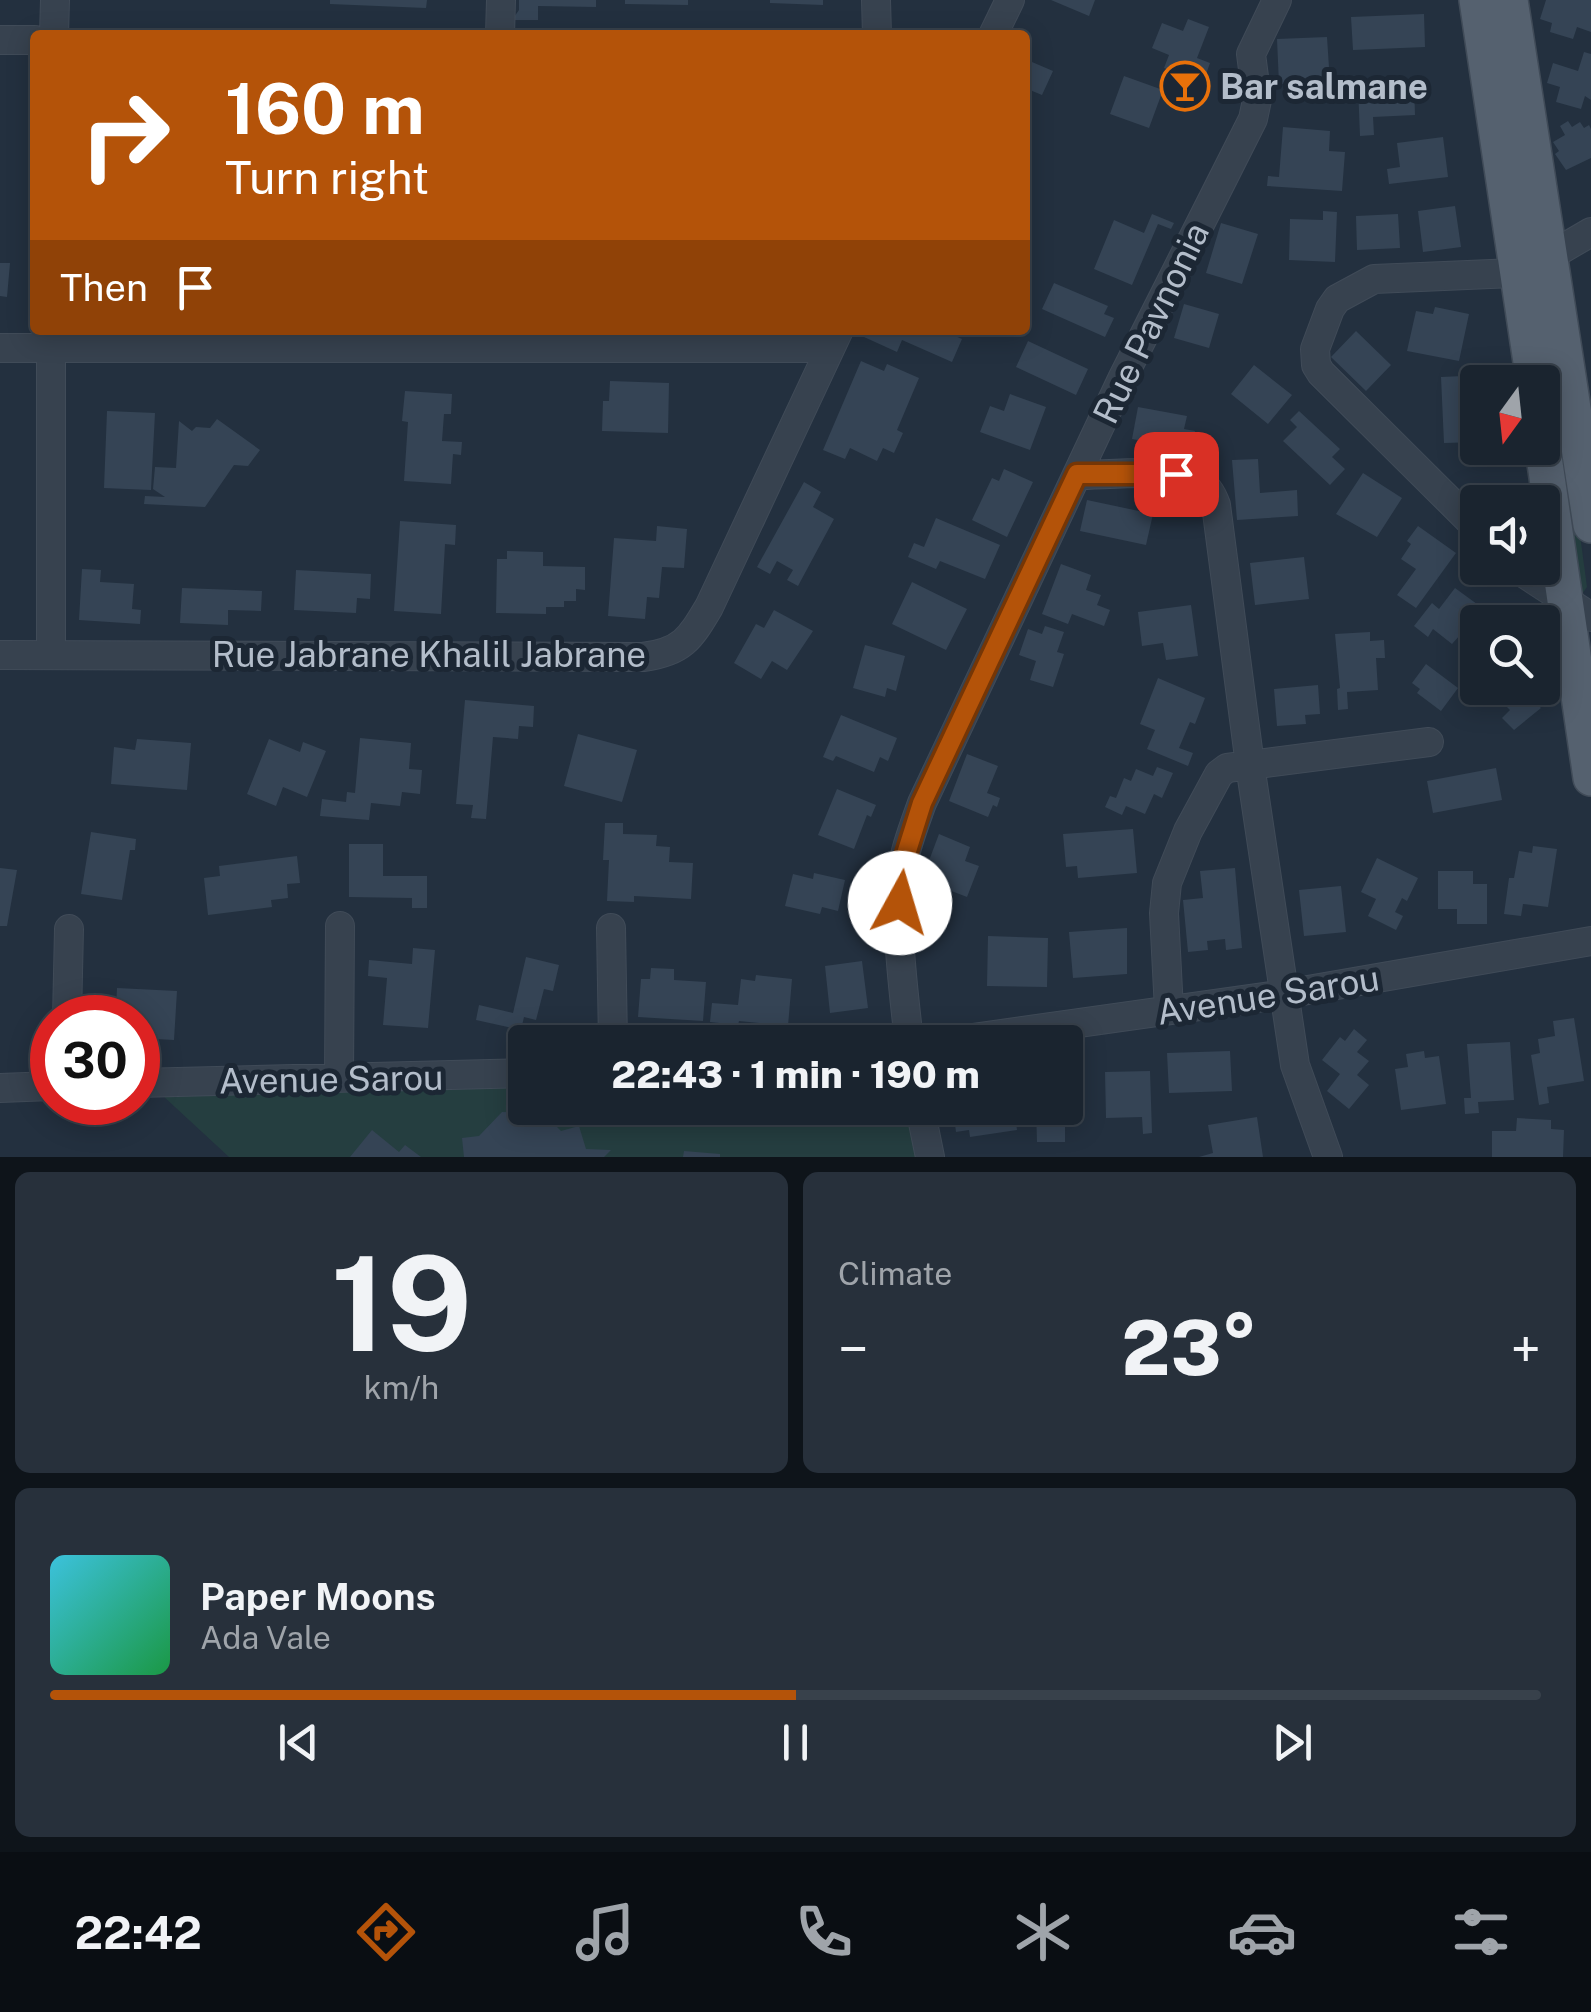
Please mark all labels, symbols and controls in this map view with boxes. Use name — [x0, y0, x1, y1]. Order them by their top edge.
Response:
bar icon: Bar salmane — [1159, 60, 1211, 112]
place label: Bar salmane — [1220, 66, 1428, 107]
text: 160 m — [225, 67, 425, 150]
icon: right — [60, 70, 190, 200]
text: Turn right — [225, 151, 429, 204]
street label: Rue Pavnonia — [1085, 216, 1217, 430]
icon: arrive — [168, 260, 223, 315]
text: Then — [60, 265, 148, 310]
north arrow — [1460, 365, 1560, 465]
map controls — [1460, 365, 1560, 705]
pin — [1134, 432, 1219, 517]
icon: arrive — [1149, 447, 1204, 502]
button: sound — [1460, 485, 1560, 585]
button: search — [1460, 605, 1560, 705]
street label: Rue Jabrane Khalil Jabrane — [212, 634, 646, 675]
position arrow — [848, 851, 952, 955]
street label: Avenue Sarou — [1154, 957, 1382, 1033]
speed limit sign: 30 — [30, 995, 160, 1125]
text: 22:43 · 1 min · 190 m — [611, 1052, 980, 1097]
street label: Avenue Sarou — [218, 1057, 444, 1101]
text: 19 — [331, 1228, 472, 1380]
text: Climate — [838, 1255, 952, 1292]
text: 23° — [1122, 1304, 1257, 1392]
text: − — [838, 1317, 869, 1381]
text: + — [1511, 1317, 1541, 1381]
text: km/h — [364, 1369, 439, 1406]
text: Paper Moons — [200, 1574, 435, 1619]
text: Ada Vale — [200, 1619, 331, 1656]
icon: previous — [271, 1715, 326, 1770]
icon: pause — [768, 1715, 823, 1770]
icon: next — [1265, 1715, 1320, 1770]
icon: directions — [351, 1897, 421, 1967]
icon: music — [570, 1897, 640, 1967]
icon: phone — [789, 1897, 859, 1967]
icon: climate — [1008, 1897, 1078, 1967]
icon: car — [1227, 1897, 1297, 1967]
icon: filters — [1446, 1897, 1516, 1967]
text: 22:42 — [75, 1906, 202, 1959]

